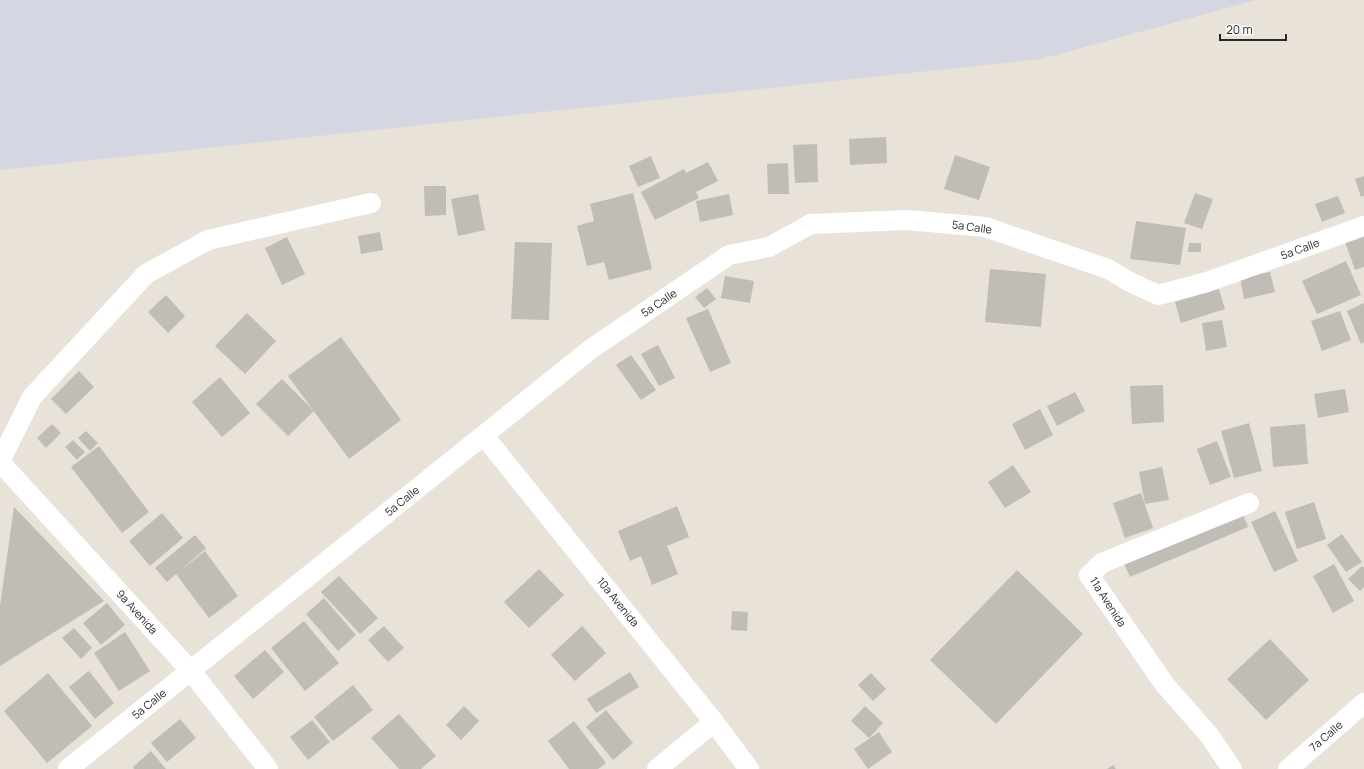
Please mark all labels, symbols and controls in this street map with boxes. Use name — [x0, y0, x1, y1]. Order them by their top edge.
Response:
scale bar — [1220, 16, 1286, 42]
text: 20 m — [1226, 21, 1253, 38]
street label: 5a Calle — [951, 216, 994, 237]
street label: 5a Calle — [1278, 234, 1322, 262]
street label: 5a Calle — [638, 285, 680, 320]
street label: 5a Calle — [381, 482, 422, 519]
street label: 10a Avenida — [594, 574, 643, 629]
street label: 11a Avenida — [1087, 574, 1130, 630]
street label: 9a Avenida — [113, 586, 161, 637]
street label: 5a Calle — [128, 685, 169, 722]
street label: 7a Calle — [1306, 717, 1346, 754]

